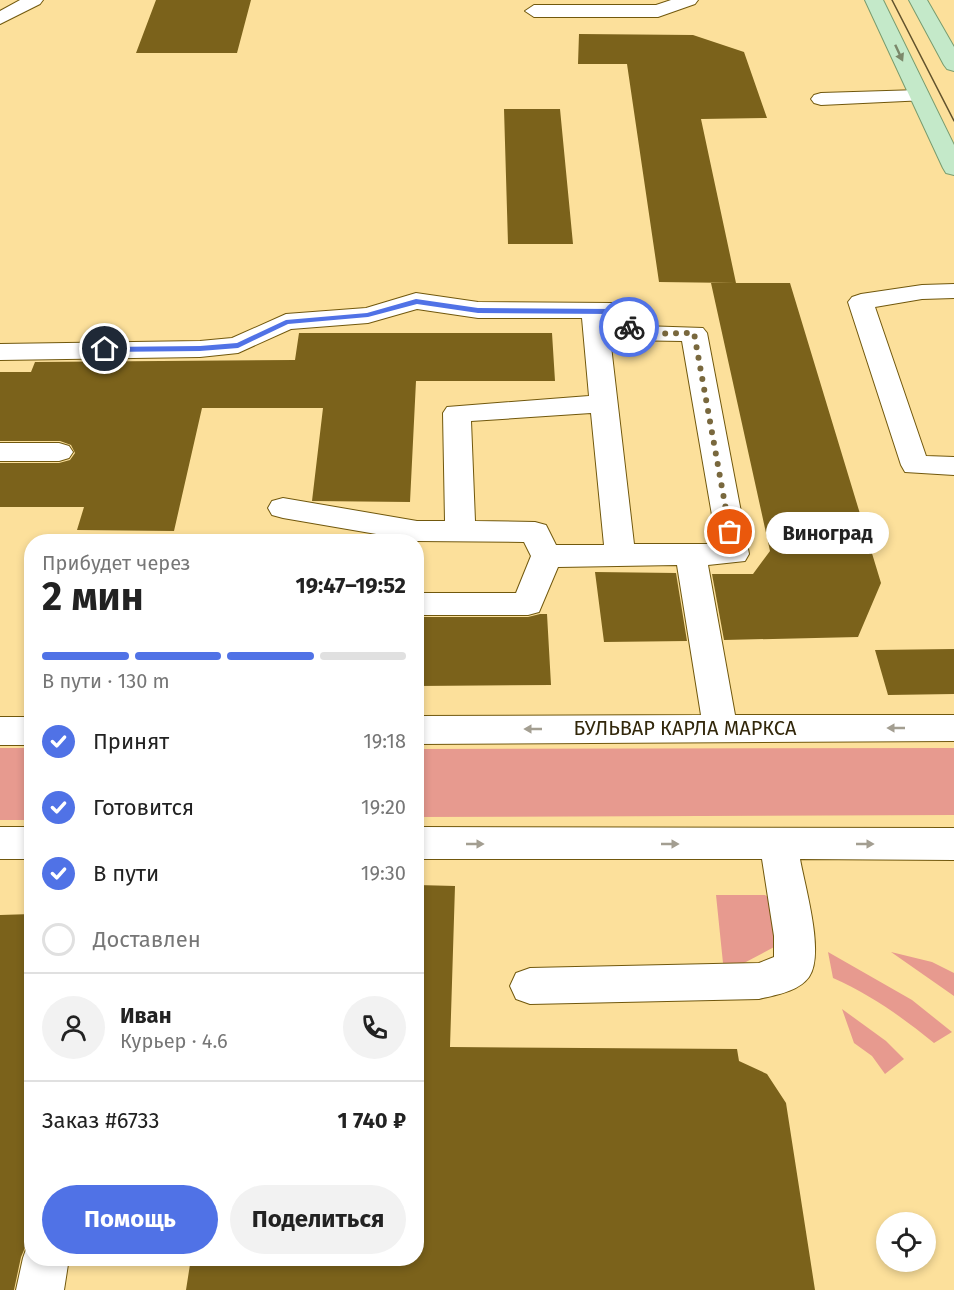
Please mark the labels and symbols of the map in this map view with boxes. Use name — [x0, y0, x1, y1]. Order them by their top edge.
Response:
one-way arrow — [894, 44, 903, 61]
courier — [599, 297, 659, 357]
pin — [79, 323, 130, 374]
pin — [704, 506, 755, 557]
callout: Виноград — [766, 511, 889, 553]
street label: БУЛЬВАР КАРЛА МАРКСА — [573, 716, 797, 740]
one-way arrow — [886, 723, 905, 733]
one-way arrow — [523, 724, 542, 734]
one-way arrow — [466, 839, 485, 849]
one-way arrow — [661, 839, 680, 849]
one-way arrow — [856, 839, 875, 849]

